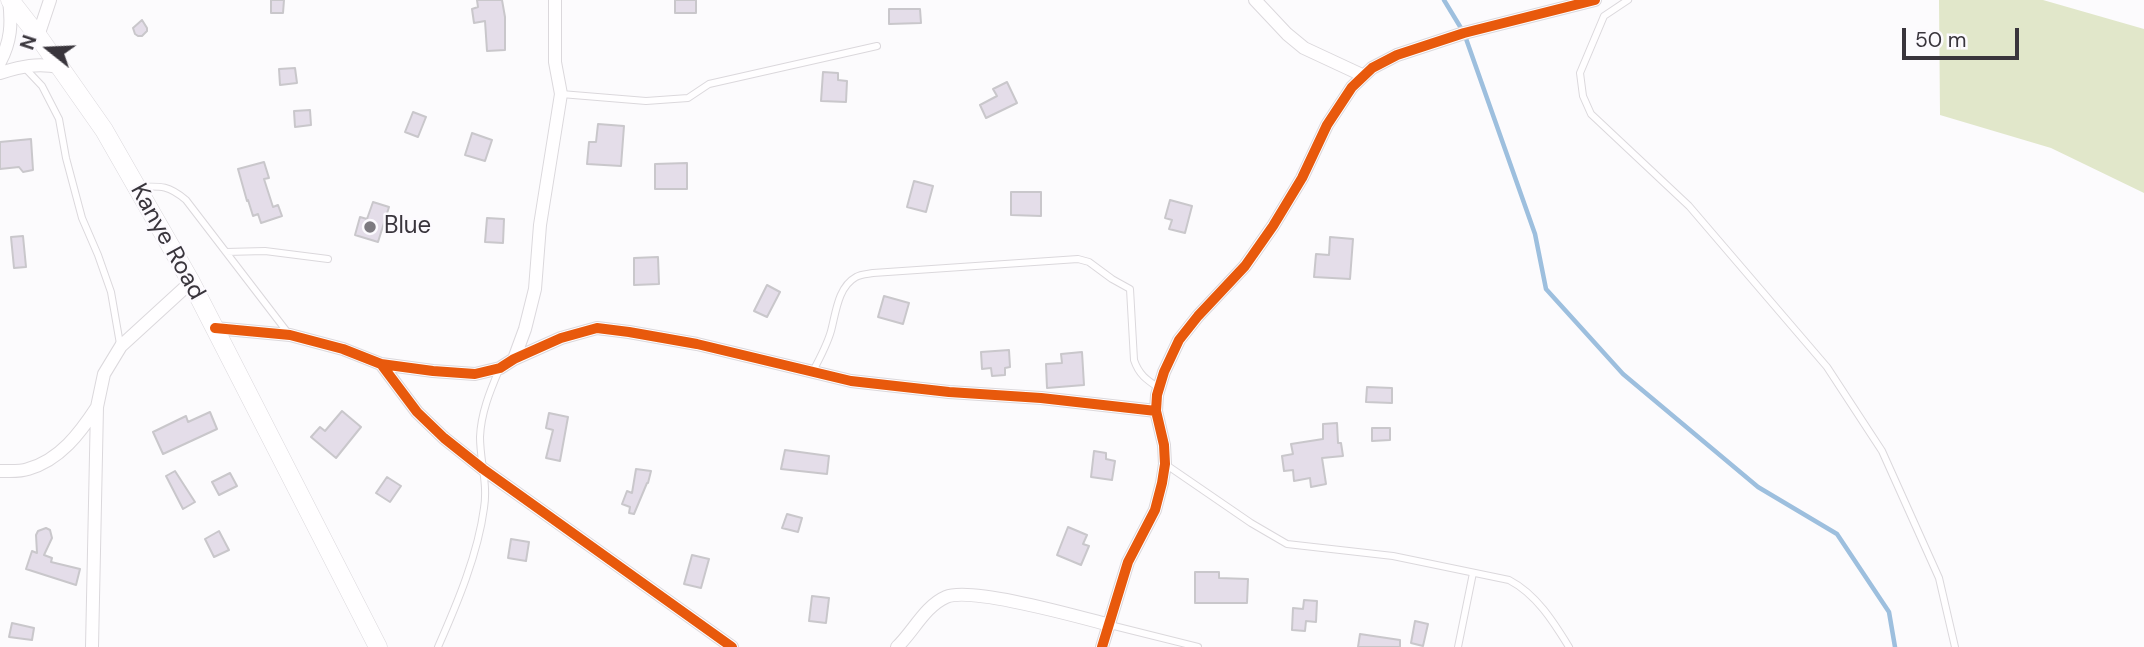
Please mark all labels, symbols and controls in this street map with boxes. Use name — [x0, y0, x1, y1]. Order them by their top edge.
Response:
north arrow — [14, 14, 84, 84]
scale bar — [1906, 14, 2023, 58]
text: 50 m — [1915, 26, 1966, 54]
text: N — [15, 32, 43, 53]
street label: Kanye Road — [123, 179, 211, 305]
place label: Blue — [384, 213, 431, 241]
marker: Blue — [362, 219, 378, 235]

